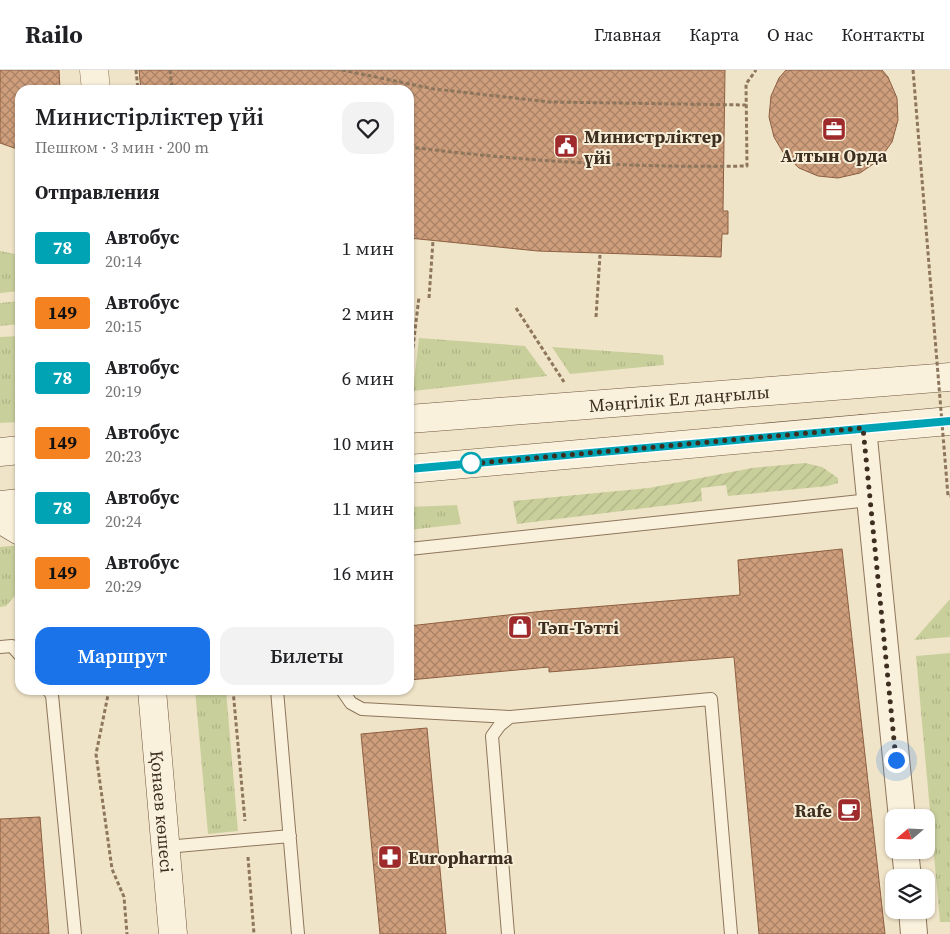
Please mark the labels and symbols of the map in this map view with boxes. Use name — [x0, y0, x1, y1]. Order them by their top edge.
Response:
office icon: Алтын Орда — [821, 116, 847, 142]
place label: Министрліктер үйі — [583, 124, 722, 170]
public building icon: Министрліктер үйі — [553, 133, 579, 159]
place label: Алтын Орда — [781, 143, 888, 168]
street label: Мәңгілік Ел даңғылы — [588, 379, 771, 418]
unlabelled marker — [460, 452, 482, 474]
shop icon: Тәп-Тәтті — [507, 614, 533, 640]
place label: Тәп-Тәтті — [538, 615, 619, 640]
your location — [884, 748, 909, 773]
street label: Қонаев көшесі — [145, 749, 180, 874]
cafe icon: Rafe — [836, 797, 862, 823]
place label: Rafe — [795, 798, 832, 823]
north arrow — [885, 809, 935, 859]
pharmacy icon: Europharma — [377, 844, 403, 870]
place label: Europharma — [408, 845, 513, 870]

